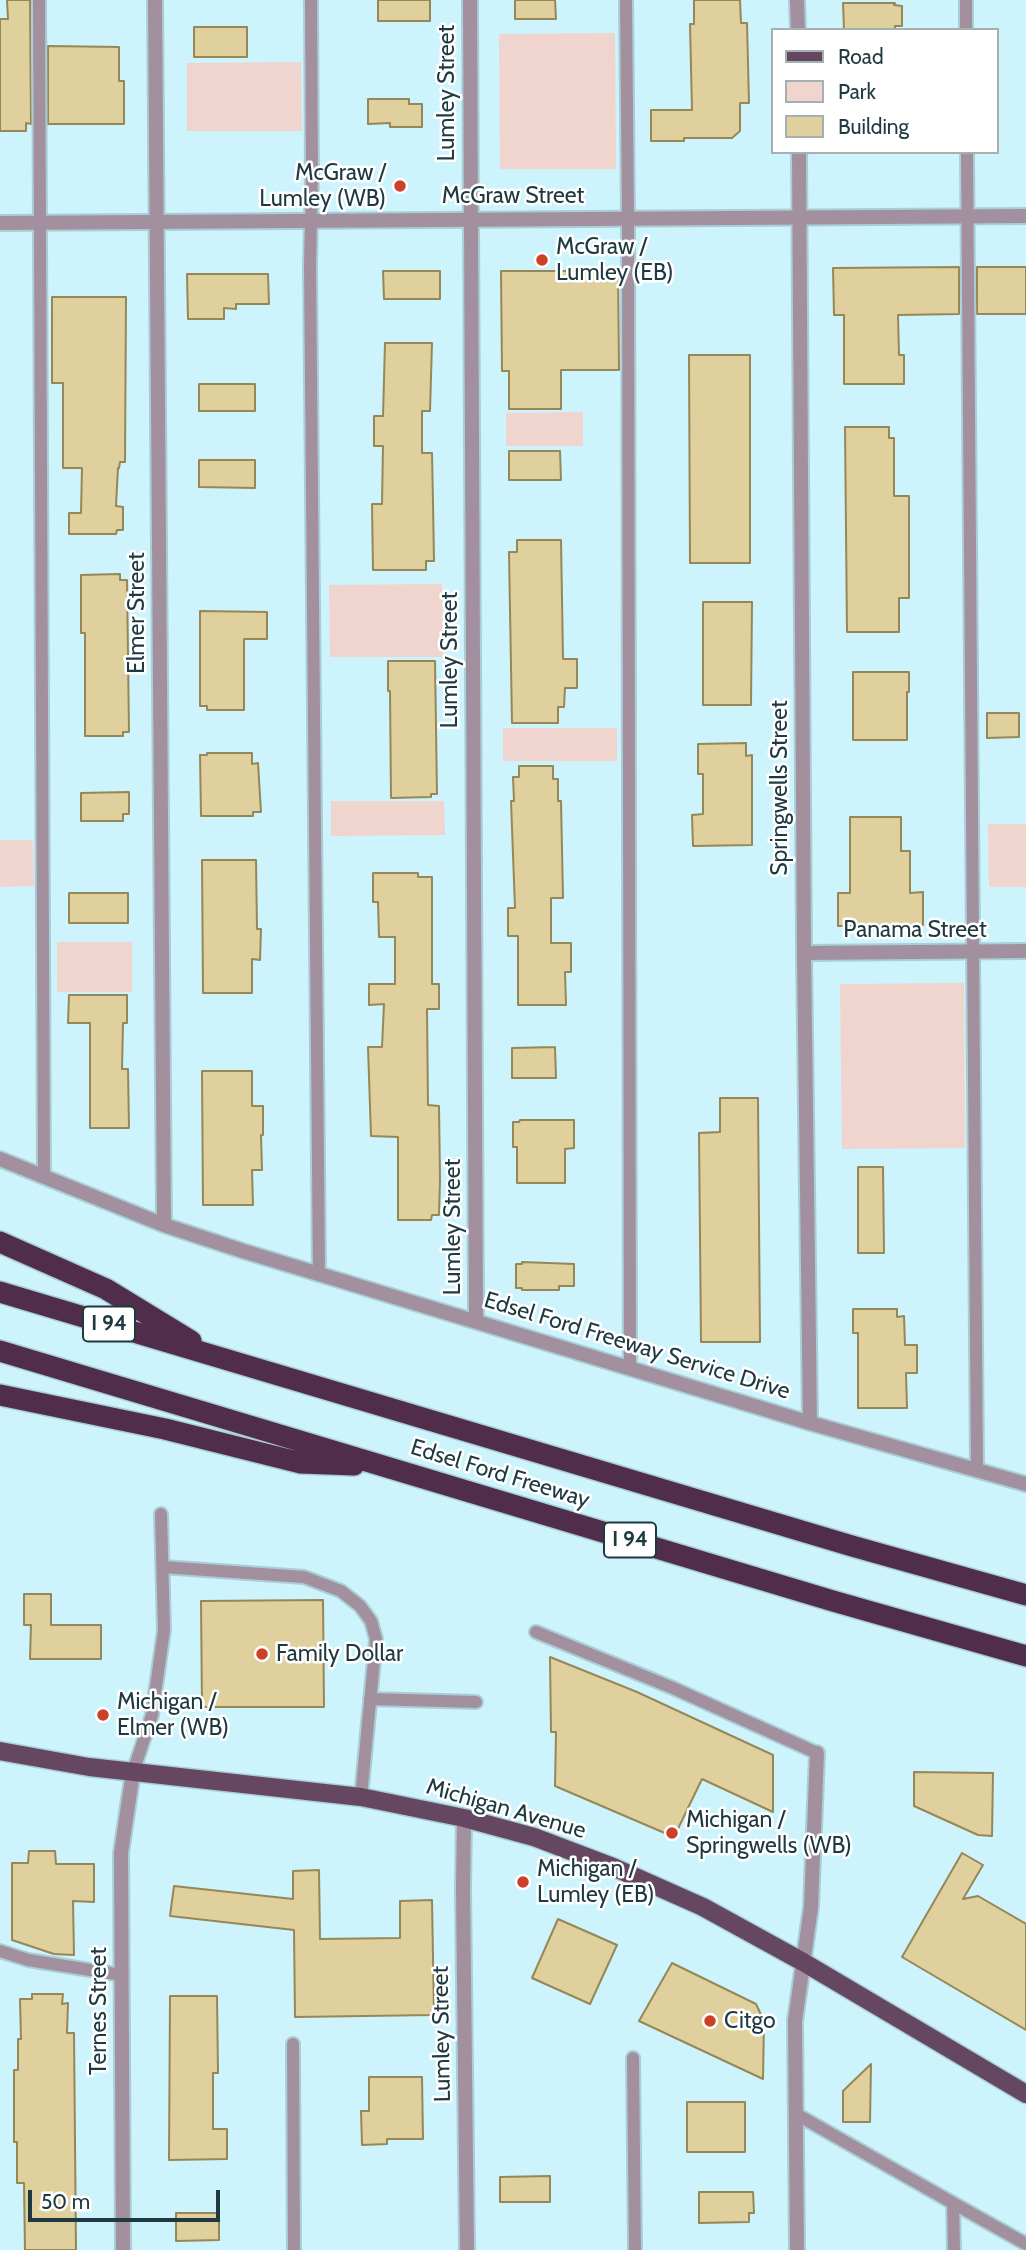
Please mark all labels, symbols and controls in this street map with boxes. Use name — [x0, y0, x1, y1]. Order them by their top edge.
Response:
street label: Lumley Street — [433, 25, 461, 161]
legend — [771, 28, 998, 154]
text: Road — [838, 44, 884, 69]
text: Park — [838, 79, 876, 104]
text: Building — [838, 114, 909, 139]
place label: McGraw / Lumley (WB) — [259, 159, 386, 213]
marker: McGraw / Lumley (WB) — [392, 178, 408, 194]
street label: McGraw Street — [442, 182, 584, 210]
place label: McGraw / Lumley (EB) — [556, 233, 673, 287]
marker: McGraw / Lumley (EB) — [534, 252, 550, 268]
street label: Elmer Street — [123, 552, 151, 674]
street label: Lumley Street — [436, 592, 464, 728]
street label: Springwells Street — [766, 700, 794, 876]
street label: Panama Street — [843, 916, 987, 944]
street label: Lumley Street — [439, 1159, 467, 1295]
street label: Edsel Ford Freeway Service Drive — [481, 1286, 793, 1406]
road number: I 94 — [83, 1306, 135, 1342]
street label: Edsel Ford Freeway — [407, 1434, 593, 1514]
road number: I 94 — [604, 1522, 656, 1558]
place label: Family Dollar — [276, 1640, 403, 1668]
marker: Family Dollar — [254, 1646, 270, 1662]
place label: Michigan / Elmer (WB) — [117, 1688, 229, 1742]
marker: Michigan / Elmer (WB) — [95, 1707, 111, 1723]
street label: Michigan Avenue — [423, 1773, 589, 1845]
place label: Michigan / Springwells (WB) — [686, 1806, 852, 1860]
marker: Michigan / Springwells (WB) — [664, 1825, 680, 1841]
place label: Michigan / Lumley (EB) — [537, 1855, 654, 1909]
marker: Michigan / Lumley (EB) — [515, 1874, 531, 1890]
street label: Ternes Street — [85, 1947, 113, 2075]
street label: Lumley Street — [427, 1966, 457, 2102]
place label: Citgo — [724, 2007, 776, 2035]
marker: Citgo — [702, 2013, 718, 2029]
scale bar — [32, 2176, 224, 2220]
text: 50 m — [41, 2189, 90, 2214]

